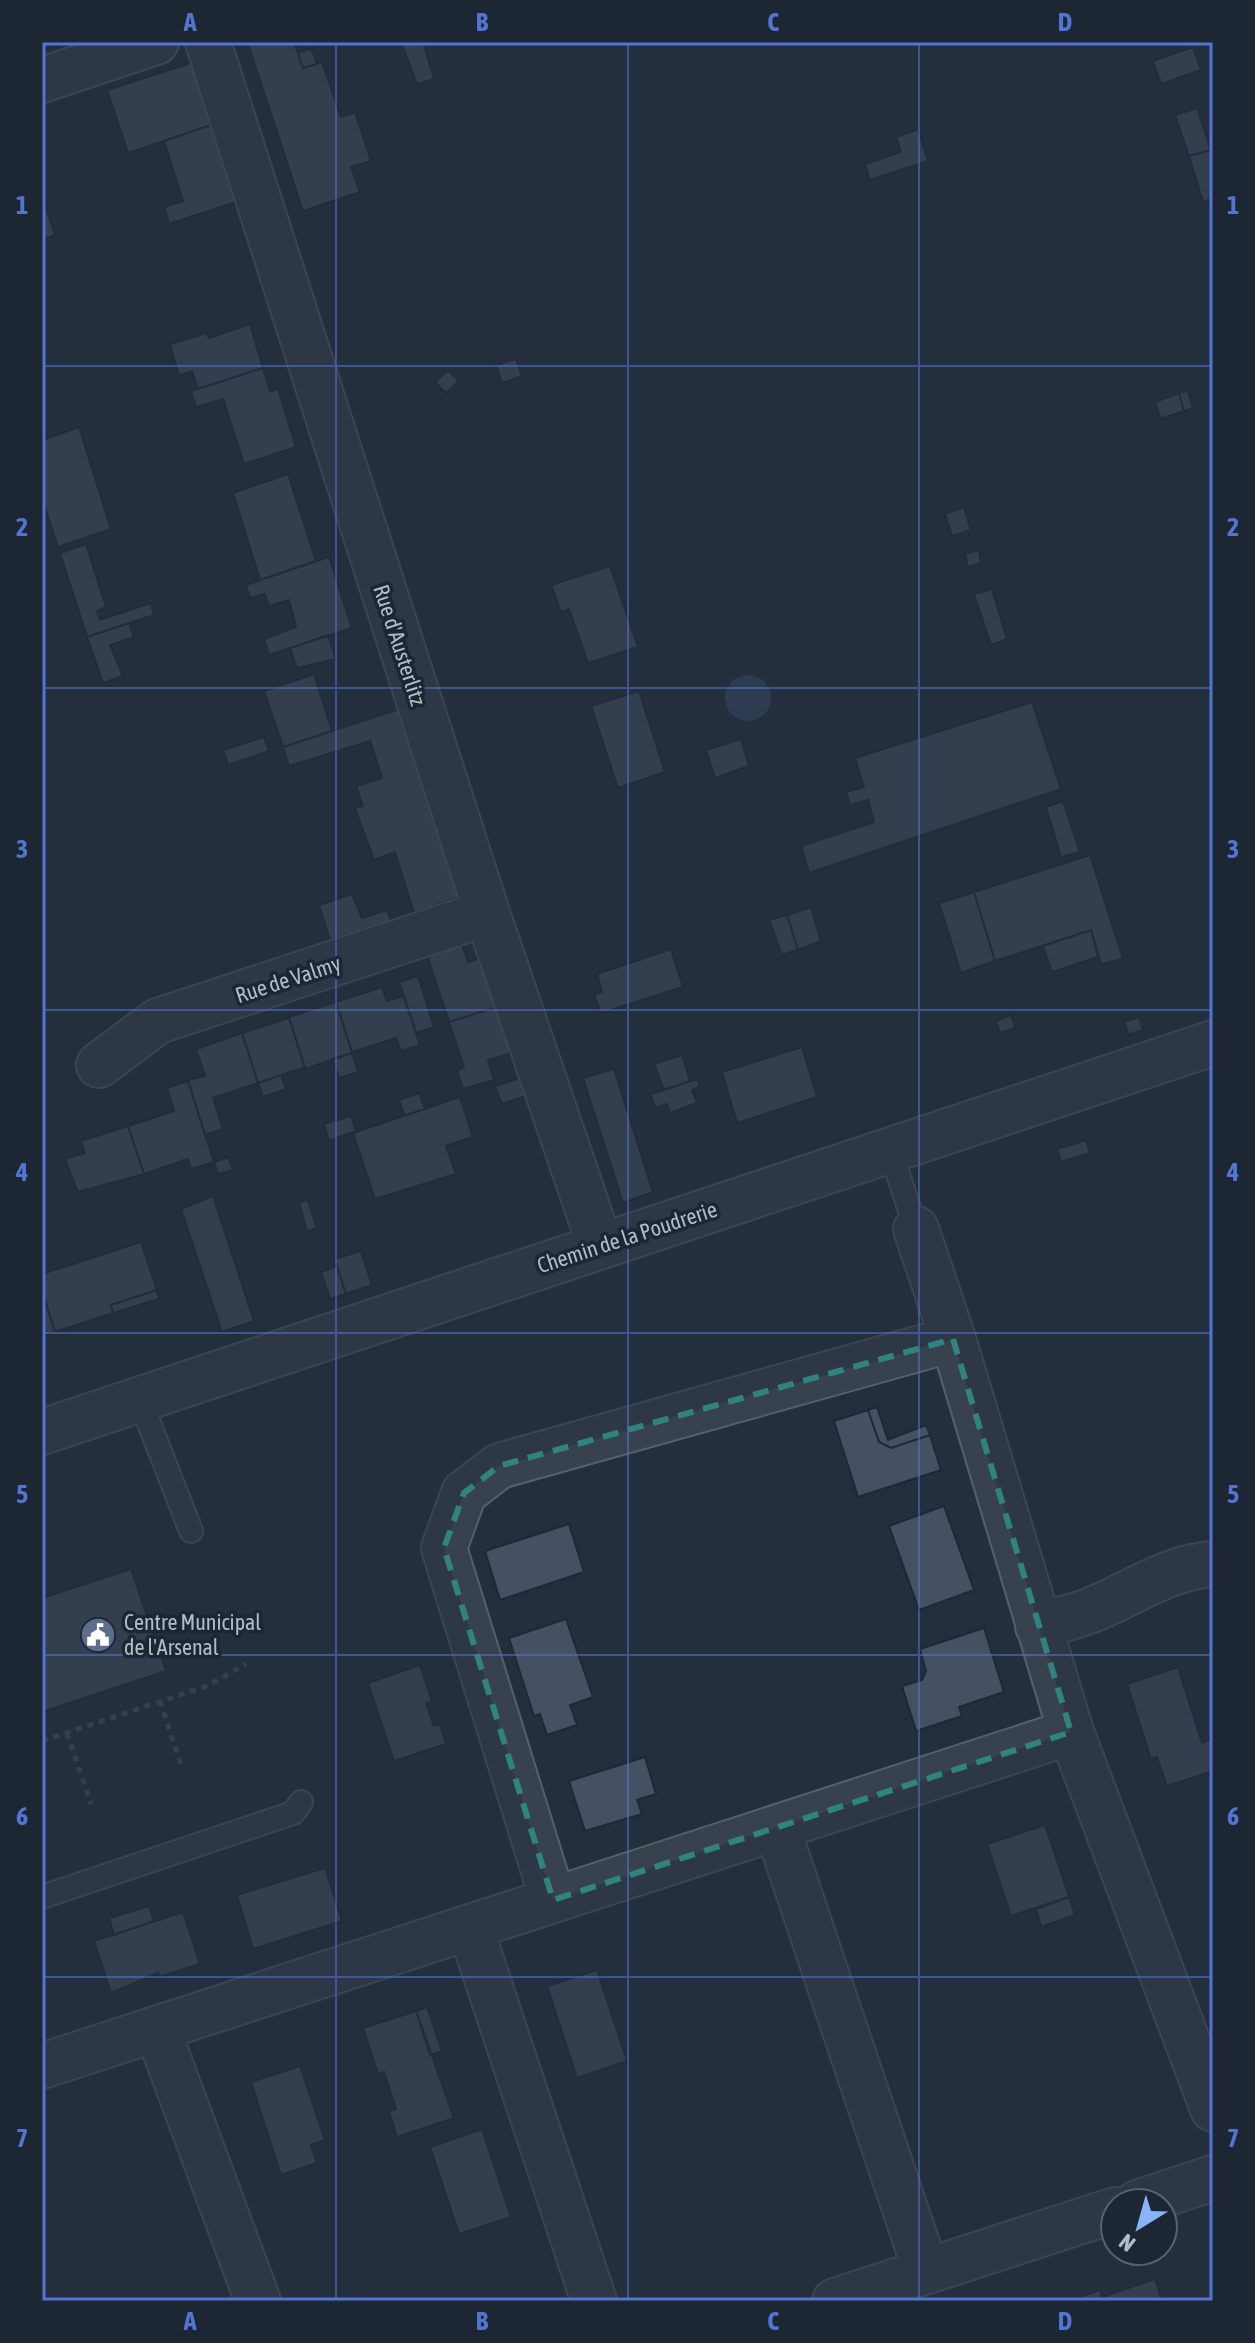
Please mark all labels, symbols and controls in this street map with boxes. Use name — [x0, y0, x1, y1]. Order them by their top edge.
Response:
text: A — [183, 7, 197, 37]
text: B — [476, 7, 489, 37]
text: C — [767, 7, 779, 37]
text: D — [1058, 7, 1072, 37]
text: 1 — [16, 190, 28, 220]
text: 1 — [1227, 190, 1239, 220]
text: 2 — [16, 512, 28, 542]
text: 2 — [1227, 512, 1239, 542]
street label: Rue d'Austerlitz — [368, 581, 432, 709]
text: 3 — [16, 834, 28, 864]
text: 3 — [1227, 834, 1239, 864]
street label: Rue de Valmy — [232, 950, 344, 1008]
text: 4 — [15, 1157, 28, 1187]
text: 4 — [1226, 1157, 1239, 1187]
street label: Chemin de la Poudrerie — [534, 1196, 720, 1278]
text: 5 — [16, 1479, 28, 1509]
text: 5 — [1227, 1479, 1239, 1509]
place label: Centre Municipal de l'Arsenal — [124, 1609, 261, 1660]
public building icon: Centre Municipal de l'Arsenal — [79, 1616, 117, 1654]
text: 6 — [16, 1801, 28, 1831]
text: 6 — [1227, 1801, 1239, 1831]
text: 7 — [16, 2123, 28, 2153]
text: 7 — [1227, 2123, 1239, 2153]
north arrow — [1099, 2187, 1179, 2267]
text: N — [1114, 2229, 1140, 2257]
text: A — [183, 2306, 197, 2336]
text: B — [476, 2306, 489, 2336]
text: C — [767, 2306, 779, 2336]
text: D — [1058, 2306, 1072, 2336]

